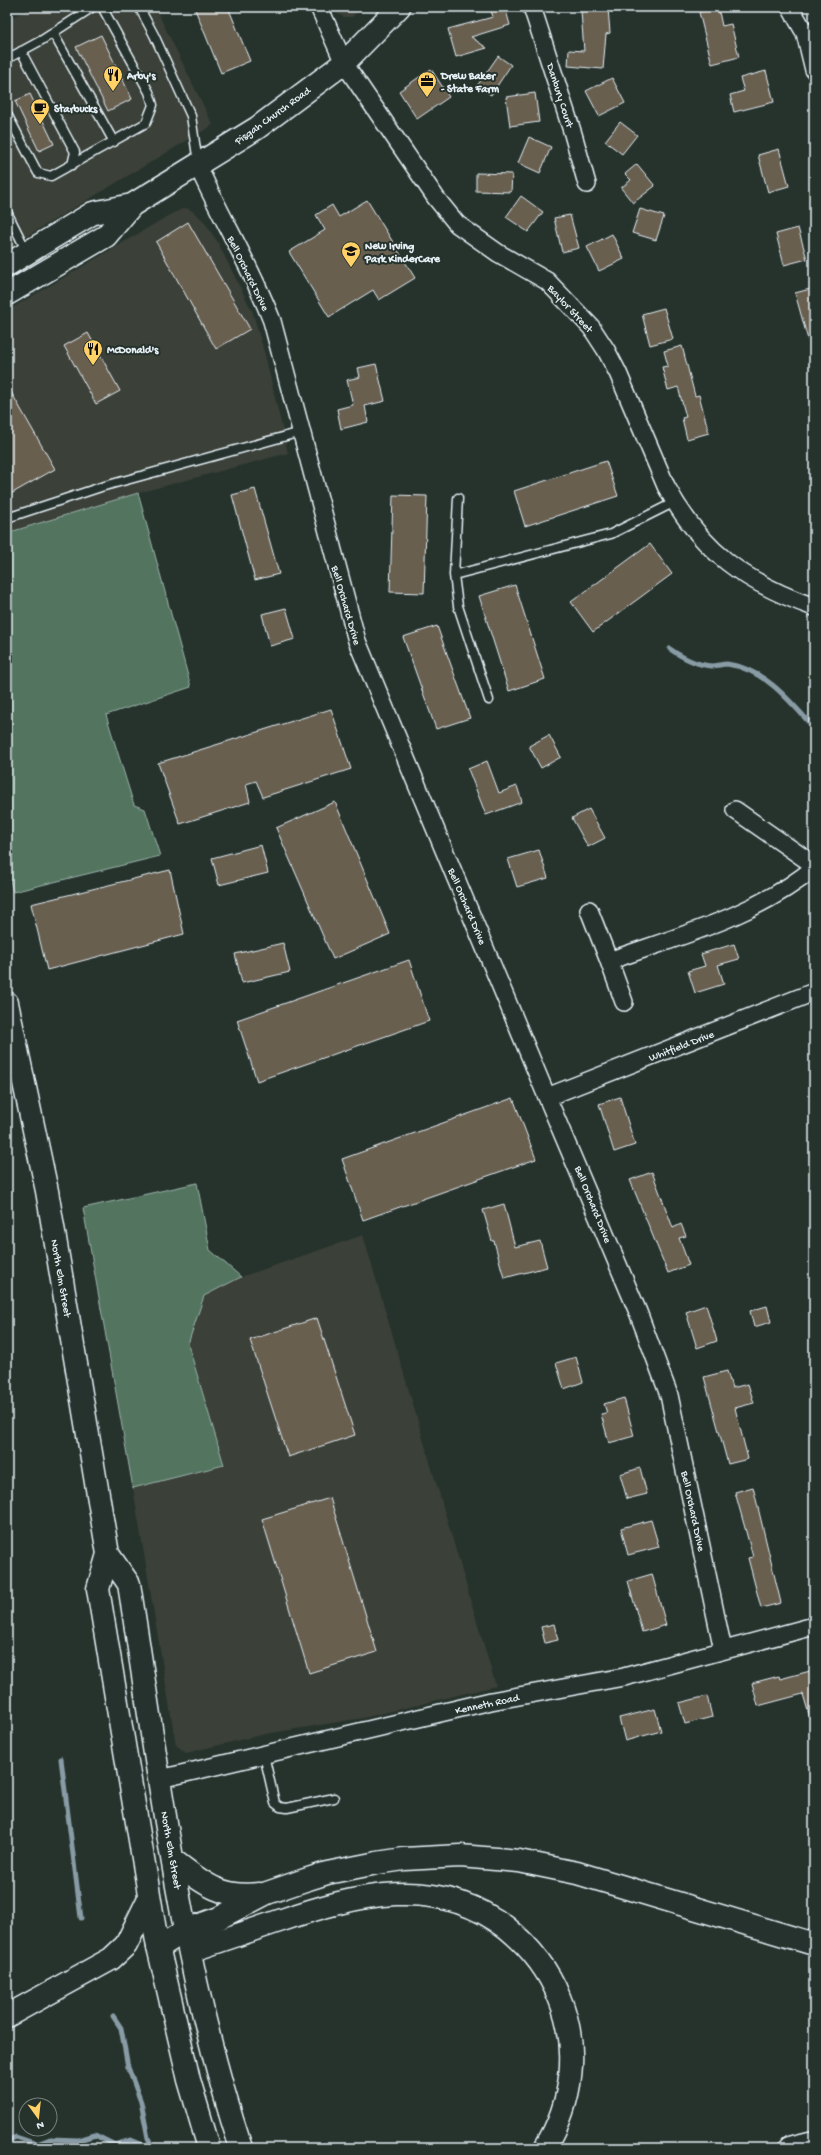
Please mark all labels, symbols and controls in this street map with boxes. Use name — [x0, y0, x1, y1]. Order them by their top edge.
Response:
street label: Danbury Court — [543, 61, 576, 131]
restaurant icon: Arby's — [102, 64, 124, 92]
office icon: Drew Baker - State Farm — [416, 70, 438, 98]
place label: Arby's — [126, 71, 156, 83]
place label: Drew Baker - State Farm — [440, 71, 499, 96]
street label: Pisgah Church Road — [232, 84, 315, 149]
cafe icon: Starbucks — [29, 97, 51, 125]
place label: Starbucks — [54, 103, 98, 116]
street label: Bell Orchard Drive — [223, 234, 271, 314]
school or university icon: New Irving Park KinderCare — [340, 240, 362, 268]
place label: New Irving Park KinderCare — [364, 241, 441, 266]
street label: Baylor Street — [544, 282, 596, 337]
restaurant icon: McDonald's — [82, 338, 104, 366]
place label: McDonald's — [107, 345, 159, 357]
street label: Bell Orchard Drive — [328, 564, 362, 647]
street label: Bell Orchard Drive — [444, 866, 488, 947]
street label: Whitfield Drive — [647, 1028, 716, 1065]
street label: Bell Orchard Drive — [571, 1164, 613, 1245]
street label: North Elm Street — [47, 1238, 73, 1320]
street label: Bell Orchard Drive — [677, 1469, 706, 1553]
street label: Kenneth Road — [454, 1692, 522, 1718]
street label: North Elm Street — [157, 1810, 183, 1892]
north arrow — [18, 2097, 58, 2137]
text: N — [35, 2118, 45, 2131]

